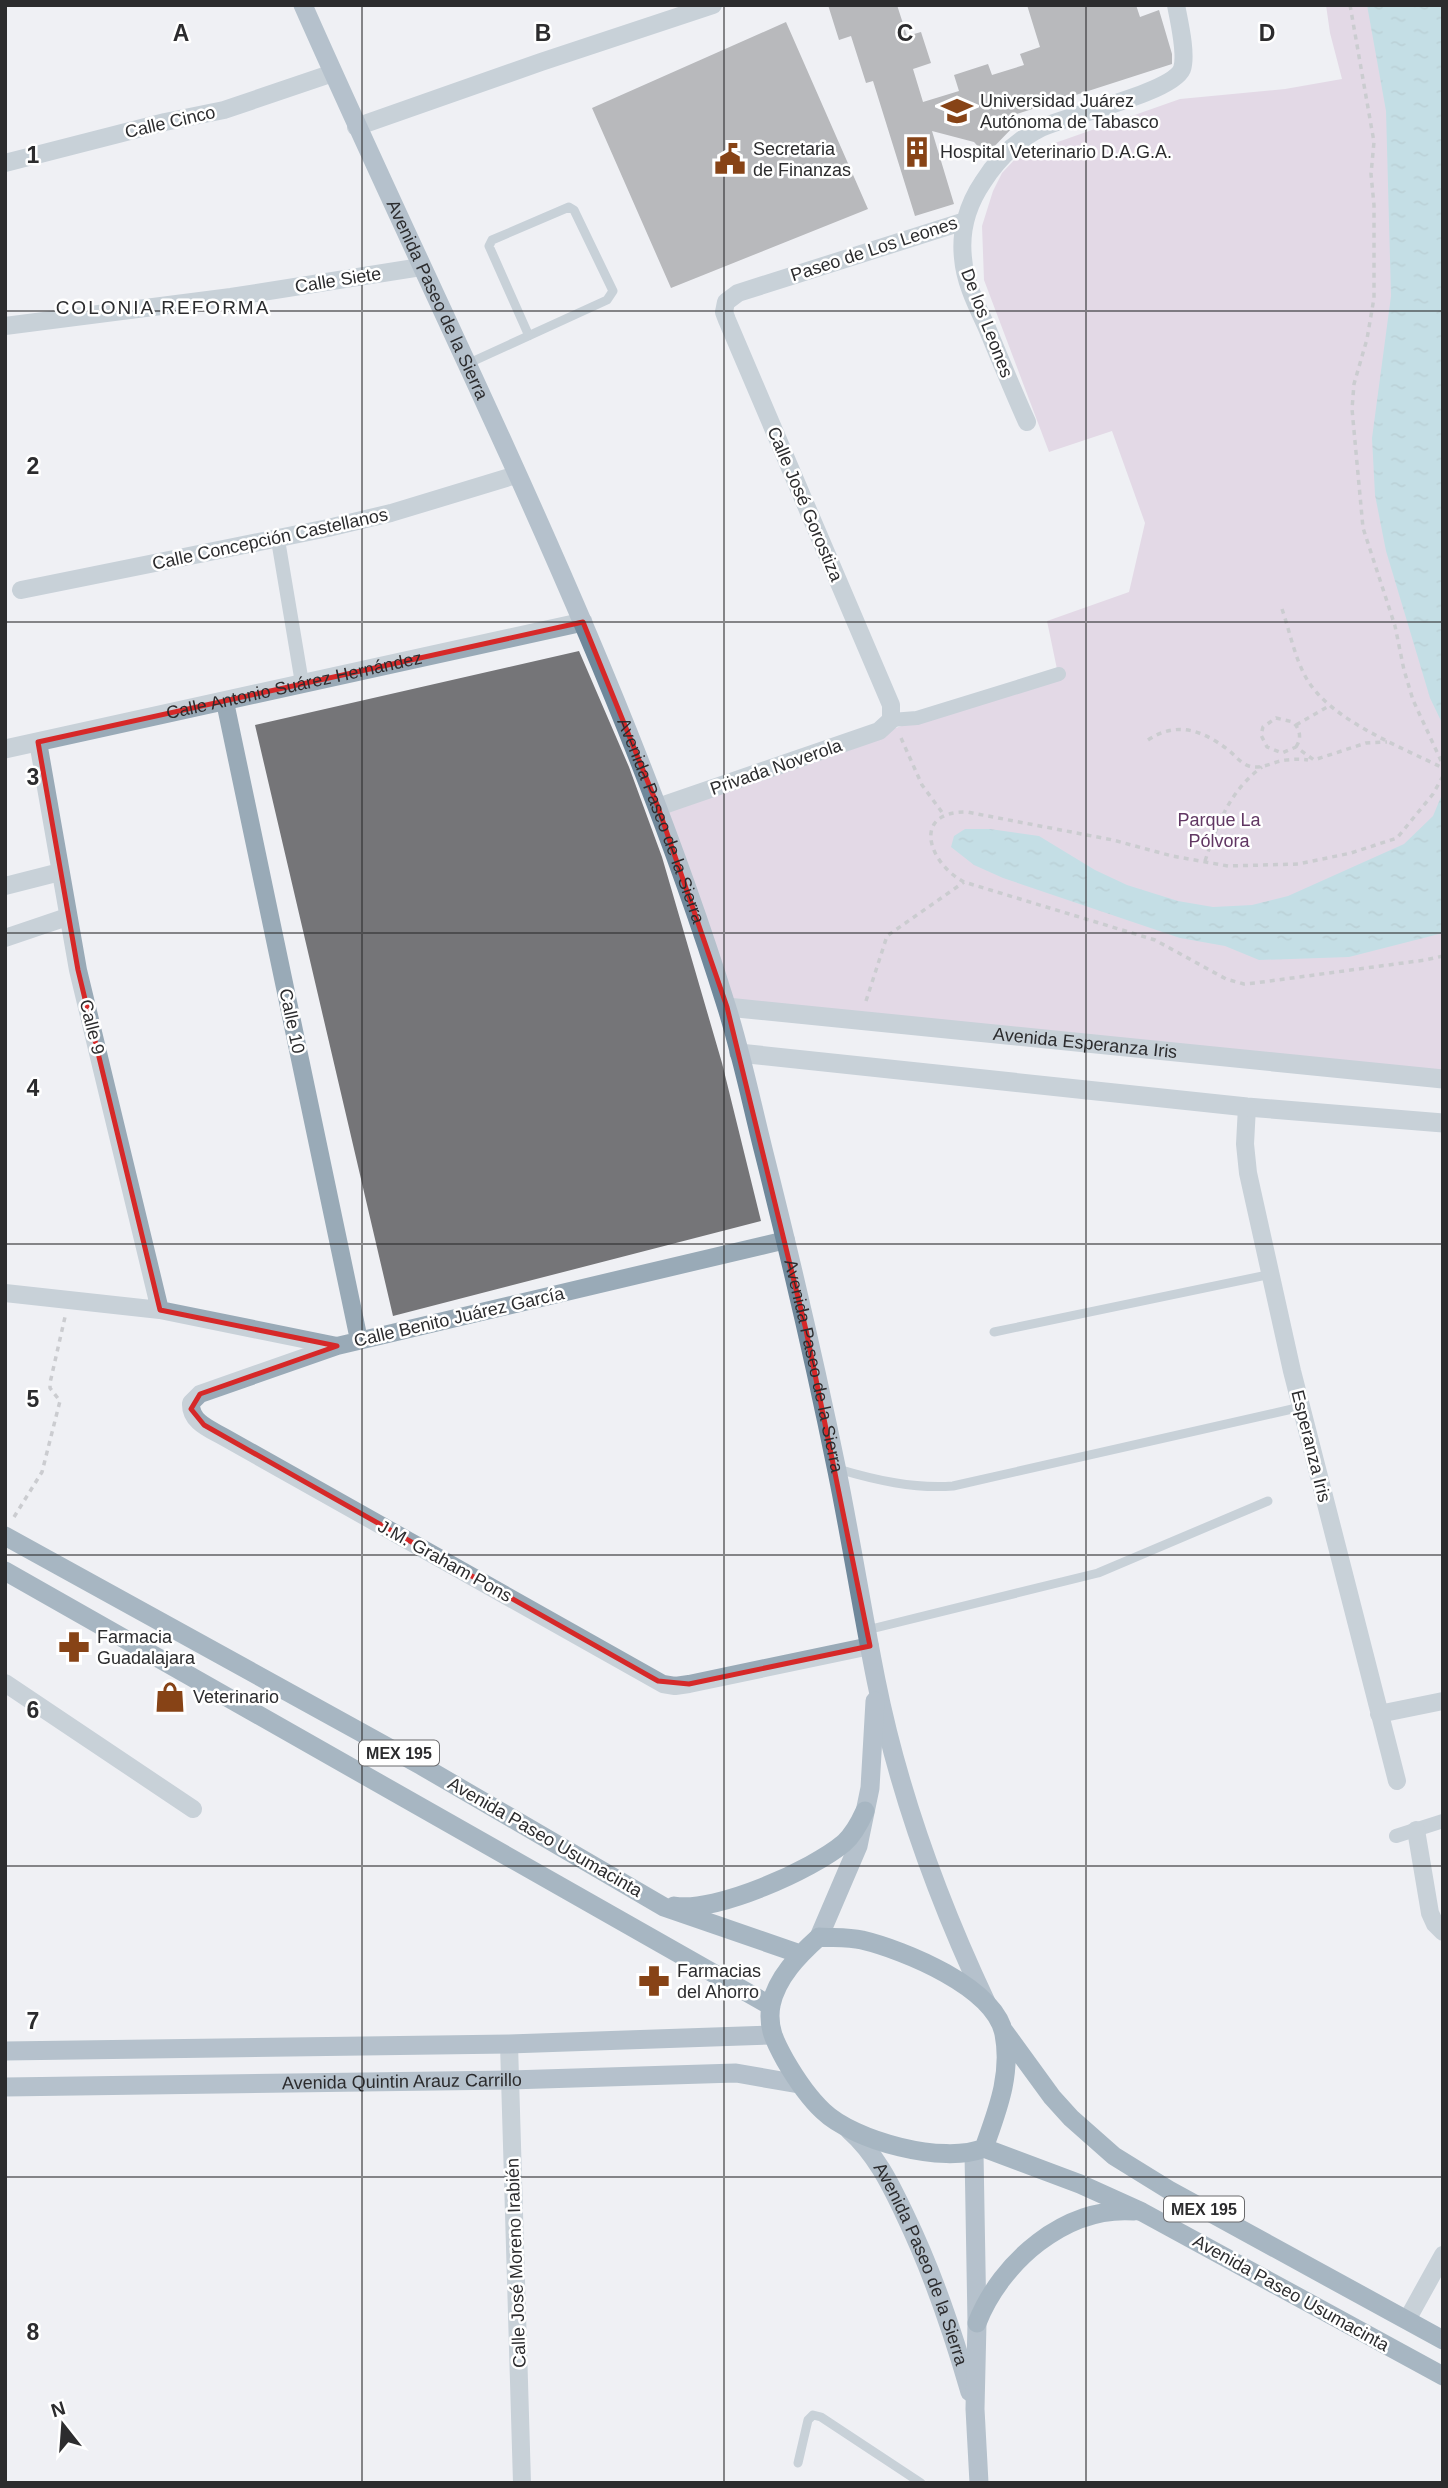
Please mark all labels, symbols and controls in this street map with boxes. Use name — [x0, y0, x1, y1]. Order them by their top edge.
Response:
text: A — [173, 20, 189, 46]
text: B — [535, 20, 551, 46]
text: C — [897, 20, 913, 46]
text: D — [1259, 20, 1275, 46]
place label: Universidad Juárez Autónoma de Tabasco — [980, 91, 1159, 132]
school or university icon: Universidad Juárez Autónoma de Tabasco — [940, 94, 974, 128]
street label: Calle Cinco — [123, 102, 217, 142]
building icon: Hospital Veterinario D.A.G.A. — [900, 135, 934, 169]
place label: Secretaria de Finanzas — [753, 139, 851, 180]
text: 1 — [27, 142, 40, 168]
public building icon: Secretaria de Finanzas — [713, 142, 747, 176]
place label: Hospital Veterinario D.A.G.A. — [940, 142, 1172, 162]
street label: Avenida Paseo de la Sierra — [383, 197, 493, 404]
street label: Paseo de Los Leones — [788, 213, 960, 285]
street label: Calle Siete — [293, 263, 383, 297]
street label: De los Leones — [957, 266, 1017, 380]
district label: COLONIA REFORMA — [56, 297, 270, 318]
street label: Calle José Gorostiza — [763, 424, 847, 585]
text: 2 — [27, 453, 39, 479]
street label: Calle Concepción Castellanos — [150, 504, 390, 574]
street label: Calle Antonio Suárez Hernández — [164, 648, 424, 723]
street label: Avenida Paseo de la Sierra — [613, 715, 709, 927]
street label: Privada Noverola — [707, 735, 845, 799]
text: 3 — [27, 764, 39, 790]
park label: Parque La Pólvora — [1177, 810, 1262, 851]
street label: Calle 10 — [275, 987, 309, 1055]
street label: Calle 9 — [76, 997, 108, 1057]
street label: Avenida Esperanza Iris — [992, 1024, 1178, 1062]
text: 4 — [27, 1075, 40, 1101]
street label: Avenida Paseo de la Sierra — [780, 1257, 847, 1475]
street label: Calle Benito Juárez García — [352, 1283, 567, 1351]
text: 5 — [27, 1386, 40, 1412]
street label: Esperanza Iris — [1287, 1388, 1335, 1504]
street label: J.M. Graham Pons — [375, 1516, 515, 1606]
place label: Farmacia Guadalajara — [97, 1627, 196, 1668]
pharmacy icon: Farmacia Guadalajara — [57, 1630, 91, 1664]
shop icon: Veterinario — [153, 1680, 187, 1714]
place label: Veterinario — [193, 1687, 279, 1707]
text: 6 — [27, 1697, 39, 1723]
road number: MEX 195 — [359, 1740, 439, 1765]
street label: Avenida Paseo Usumacinta — [444, 1773, 646, 1901]
place label: Farmacias del Ahorro — [677, 1961, 761, 2002]
pharmacy icon: Farmacias del Ahorro — [637, 1964, 671, 1998]
text: 7 — [27, 2008, 39, 2034]
street label: Avenida Quintin Arauz Carrillo — [282, 2070, 522, 2093]
street label: Calle José Moreno Irabién — [502, 2158, 530, 2368]
street label: Avenida Paseo de la Sierra — [870, 2159, 972, 2369]
road number: MEX 195 — [1164, 2196, 1244, 2222]
street label: Avenida Paseo Usumacinta — [1190, 2231, 1393, 2356]
text: 8 — [27, 2319, 40, 2345]
north arrow — [28, 2390, 98, 2460]
text: N — [49, 2397, 68, 2421]

